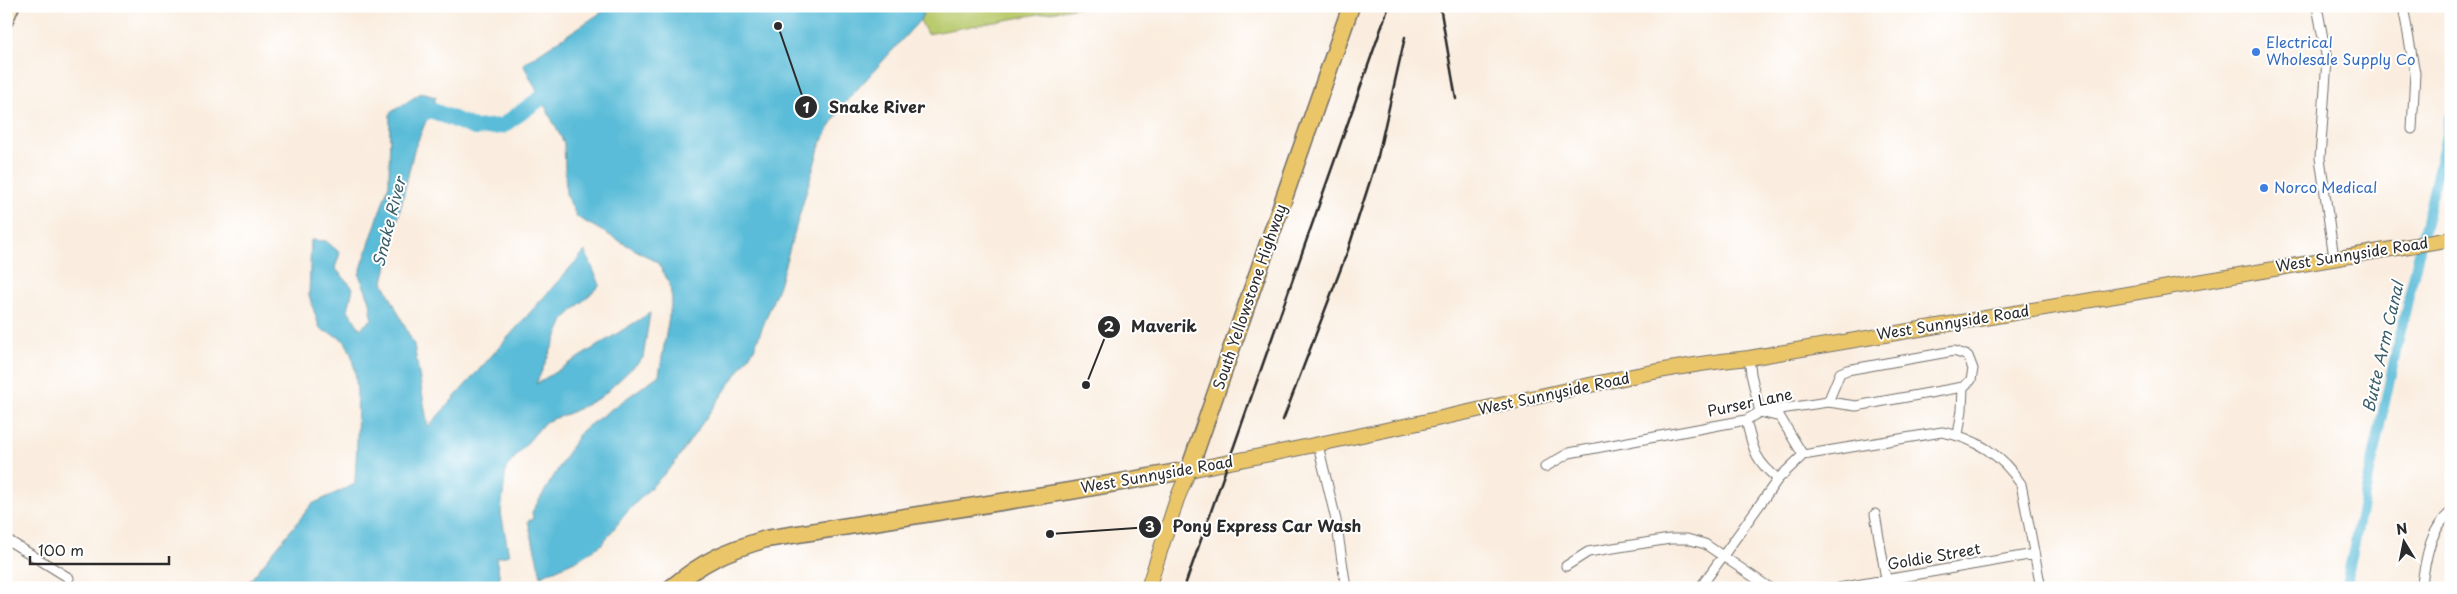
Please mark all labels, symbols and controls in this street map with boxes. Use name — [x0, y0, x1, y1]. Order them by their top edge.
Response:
place label: Electrical Wholesale Supply Co — [2266, 30, 2415, 70]
marker: Electrical Wholesale Supply Co — [2250, 46, 2262, 58]
callout: Snake River — [793, 92, 935, 123]
text: Snake River — [829, 94, 926, 118]
text: 1 — [802, 95, 810, 118]
water label: Snake River — [365, 172, 411, 269]
place label: Norco Medical — [2274, 175, 2377, 198]
marker: Norco Medical — [2258, 182, 2270, 194]
street label: South Yellowstone Highway — [1206, 201, 1291, 392]
street label: West Sunnyside Road — [2274, 230, 2430, 277]
water label: Butte Arm Canal — [2355, 277, 2409, 414]
street label: West Sunnyside Road — [1875, 298, 2031, 345]
callout: Maverik — [1096, 311, 1207, 342]
text: Maverik — [1131, 313, 1197, 337]
text: 2 — [1104, 314, 1115, 337]
street label: West Sunnyside Road — [1476, 365, 1632, 420]
street label: Purser Lane — [1705, 381, 1794, 422]
street label: West Sunnyside Road — [1079, 449, 1235, 498]
callout: Pony Express Car Wash — [1137, 511, 1371, 542]
text: Pony Express Car Wash — [1173, 513, 1361, 537]
text: 3 — [1145, 514, 1155, 537]
north arrow — [2380, 516, 2430, 566]
text: N — [2394, 517, 2409, 540]
scale bar — [30, 534, 169, 566]
street label: Goldie Street — [1885, 536, 1982, 575]
text: 100 m — [38, 538, 84, 561]

